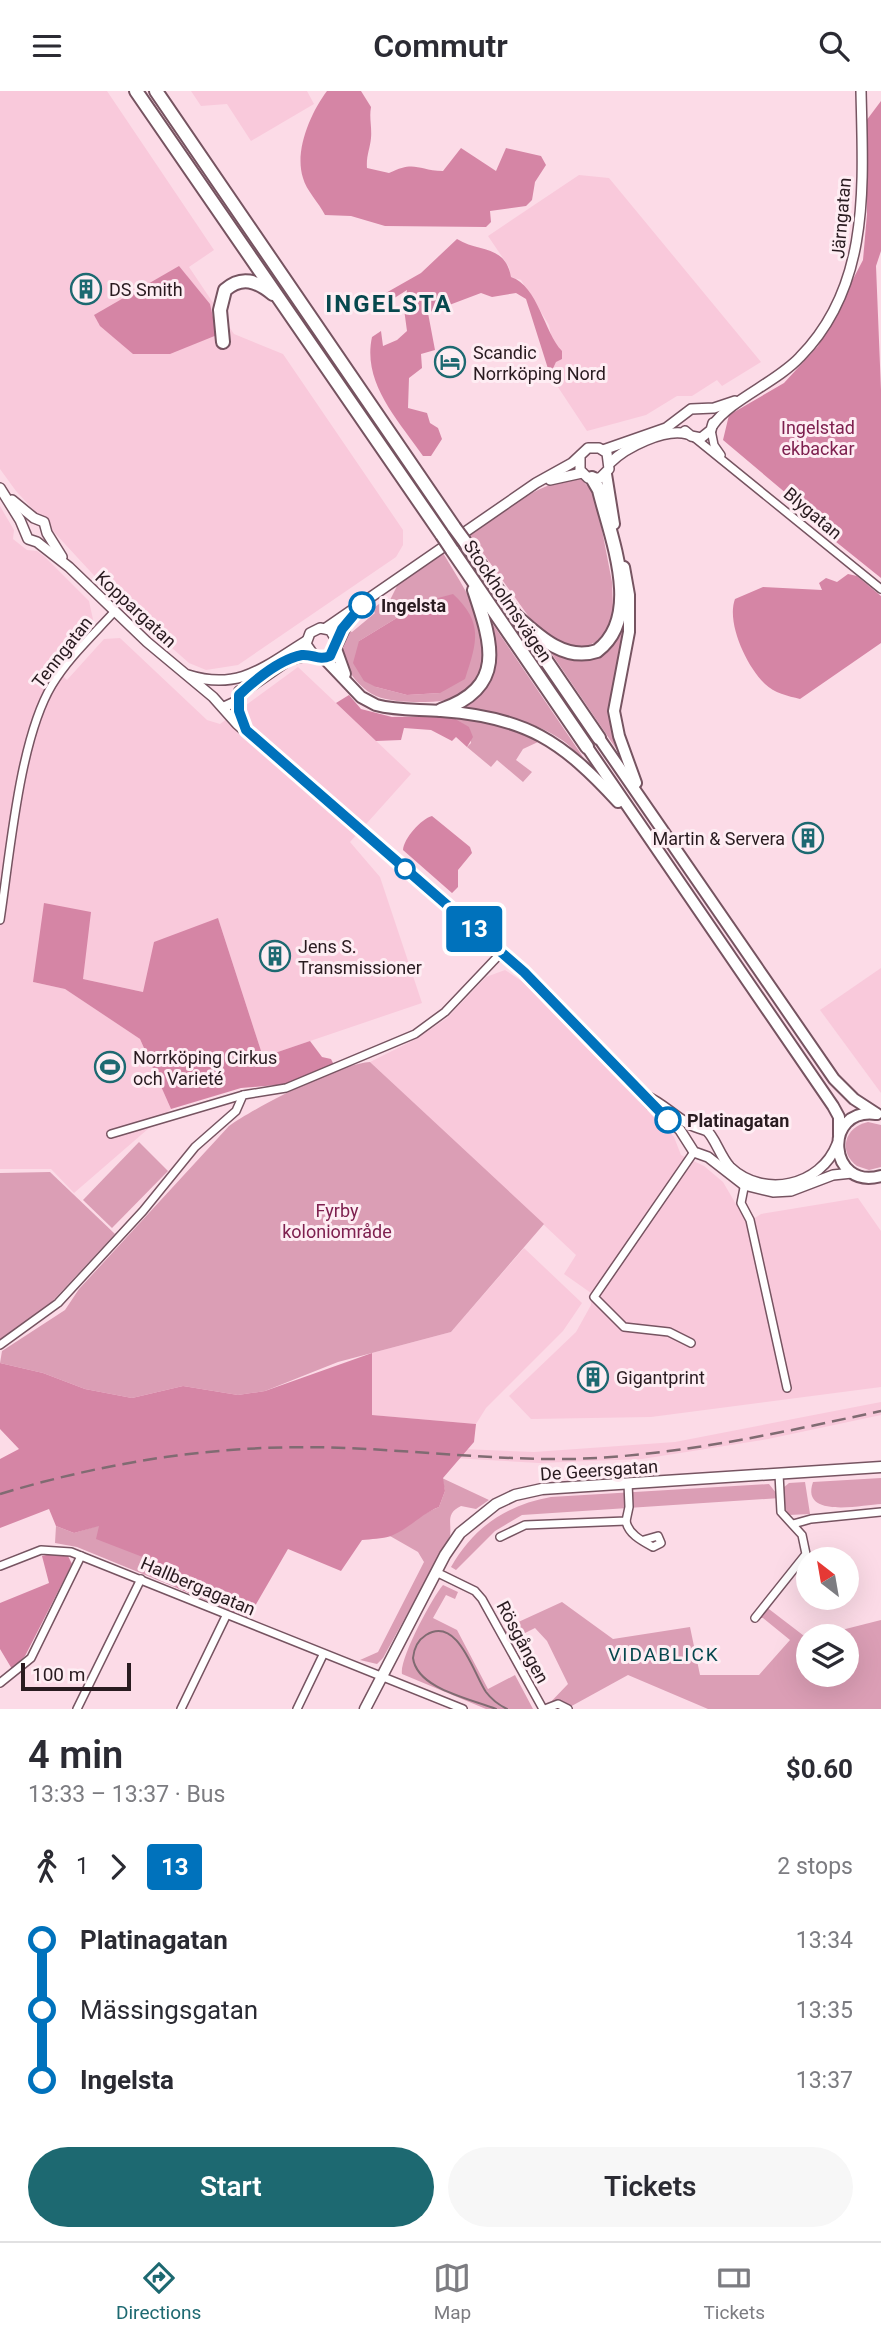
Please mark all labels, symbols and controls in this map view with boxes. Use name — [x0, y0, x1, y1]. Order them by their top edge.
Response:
icon: menu — [28, 27, 66, 65]
text: Commutr — [373, 27, 508, 65]
icon: search — [815, 27, 853, 65]
street label: Järngatan — [827, 177, 855, 259]
building icon: DS Smith — [69, 272, 103, 306]
place label: DS Smith — [109, 279, 183, 300]
district label: INGELSTA — [325, 290, 453, 318]
place label: Scandic Norrköping Nord — [473, 342, 606, 384]
hotel icon: Scandic Norrköping Nord — [433, 345, 467, 379]
park label: Ingelstad ekbackar — [781, 417, 855, 459]
street label: Blygatan — [780, 483, 846, 543]
street label: Stockholmsvägen — [459, 536, 557, 666]
street label: Koppargatan — [91, 566, 181, 652]
marker: Ingelsta — [349, 592, 375, 618]
place label: Ingelsta — [381, 595, 446, 616]
street label: Tenngatan — [28, 612, 96, 692]
building icon: Martin & Servera — [791, 821, 825, 855]
place label: Martin & Servera — [652, 828, 785, 849]
unlabelled marker — [395, 859, 415, 879]
line badge: 13 — [442, 906, 505, 952]
text: 13 — [460, 915, 488, 943]
place label: Jens S. Transmissioner — [298, 936, 422, 978]
building icon: Jens S. Transmissioner — [258, 939, 292, 973]
place label: Norrköping Cirkus och Varieté — [133, 1047, 277, 1089]
sports icon: Norrköping Cirkus och Varieté — [93, 1050, 127, 1084]
marker: Platinagatan — [655, 1107, 681, 1133]
place label: Platinagatan — [687, 1110, 789, 1131]
park label: Fyrby koloniområde — [282, 1200, 392, 1242]
building icon: Gigantprint — [576, 1360, 610, 1394]
place label: Gigantprint — [616, 1367, 705, 1388]
street label: De Geersgatan — [539, 1455, 659, 1485]
north arrow — [796, 1547, 859, 1610]
map controls — [796, 1547, 859, 1687]
street label: Hallbergagatan — [138, 1552, 258, 1620]
street label: Rösgången — [493, 1597, 553, 1687]
button: layers — [796, 1624, 859, 1687]
district label: VIDABLICK — [608, 1643, 720, 1666]
scale bar — [21, 1660, 131, 1692]
text: 100 m — [32, 1663, 85, 1686]
text: 4 min — [28, 1733, 123, 1777]
text: $0.60 — [786, 1754, 853, 1784]
text: 13:33 – 13:37 · Bus — [28, 1781, 225, 1808]
icon: walk — [28, 1848, 66, 1886]
icon: forward — [99, 1848, 137, 1886]
text: 1 — [76, 1853, 89, 1880]
text: 13 — [161, 1853, 188, 1881]
text: 2 stops — [777, 1853, 853, 1880]
text: Platinagatan — [80, 1925, 228, 1955]
text: 13:34 — [796, 1927, 853, 1954]
text: Mässingsgatan — [80, 1995, 258, 2025]
text: 13:35 — [796, 1997, 853, 2024]
text: Ingelsta — [80, 2065, 174, 2095]
text: 13:37 — [796, 2067, 853, 2094]
button: Start — [28, 2147, 434, 2227]
button: Tickets — [448, 2147, 853, 2227]
tab: Directions — [116, 2259, 201, 2324]
tab: Map — [433, 2259, 471, 2324]
tab: Tickets — [704, 2259, 765, 2324]

